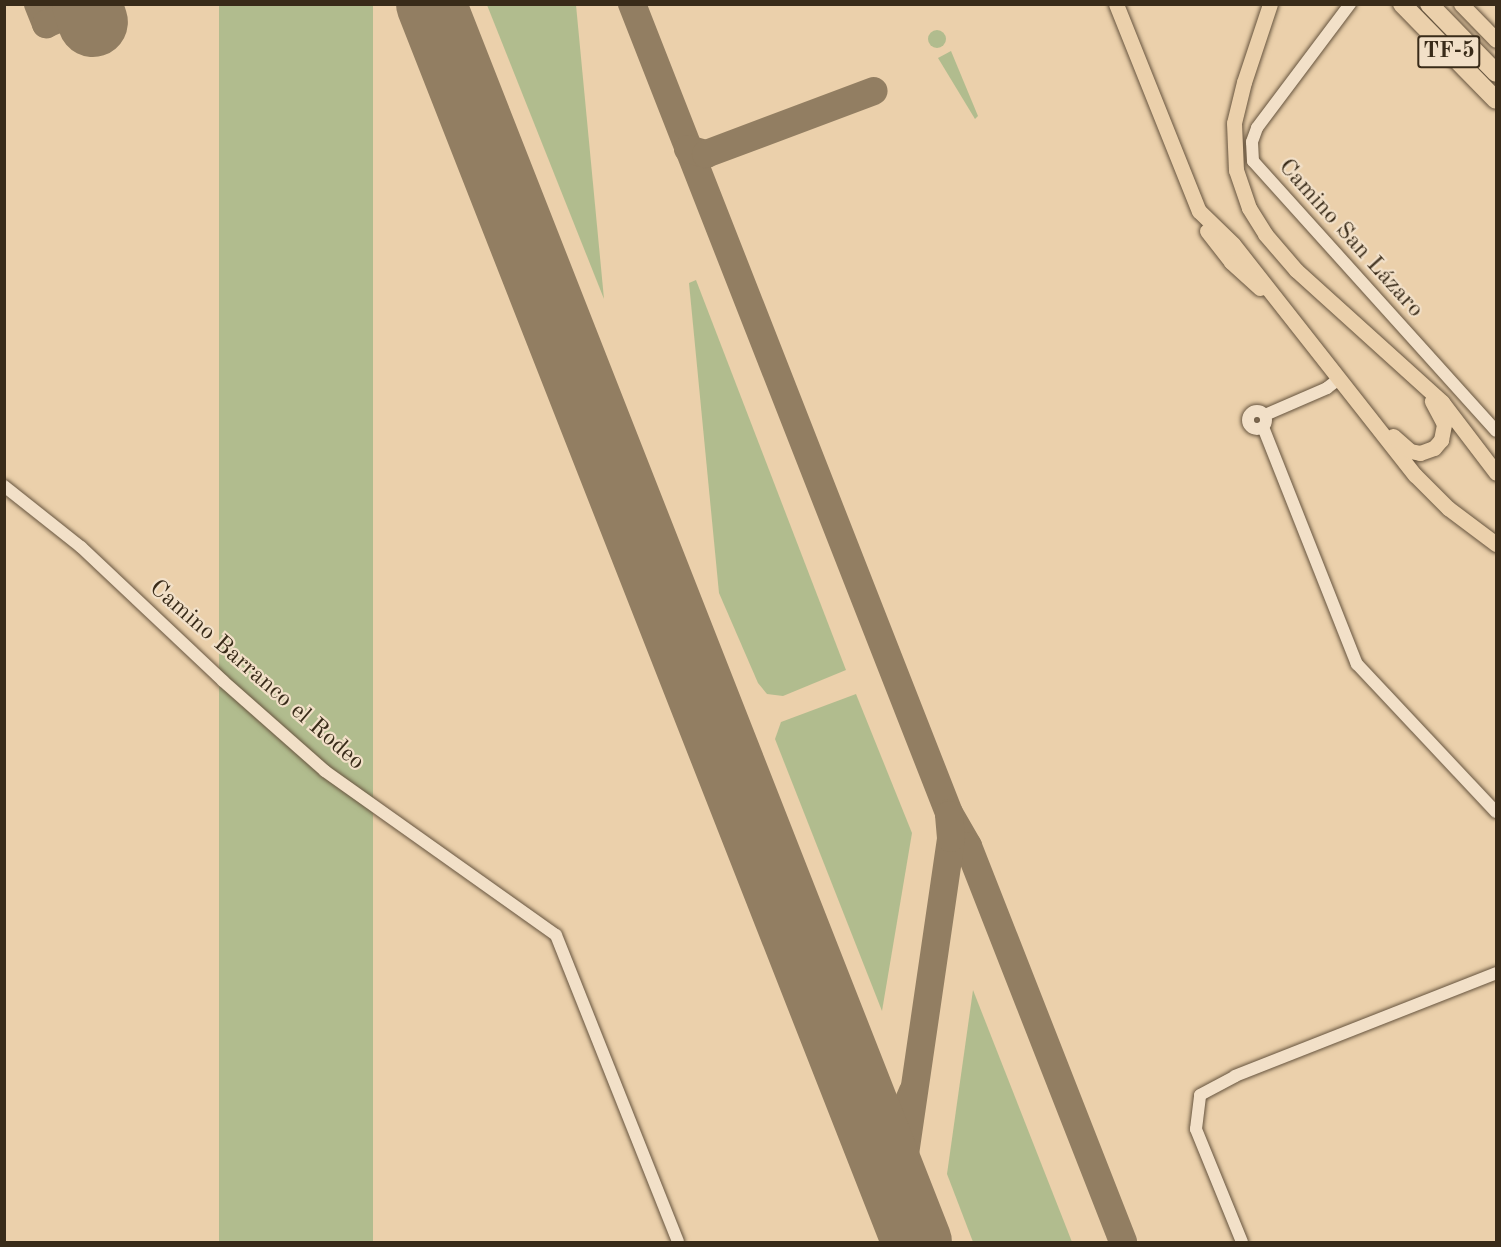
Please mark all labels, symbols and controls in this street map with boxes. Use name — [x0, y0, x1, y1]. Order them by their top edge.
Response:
road number: TF-5 — [1416, 33, 1482, 71]
street label: Camino San Lázaro — [1271, 154, 1429, 324]
street label: Camino Barranco el Rodeo — [142, 575, 370, 777]

